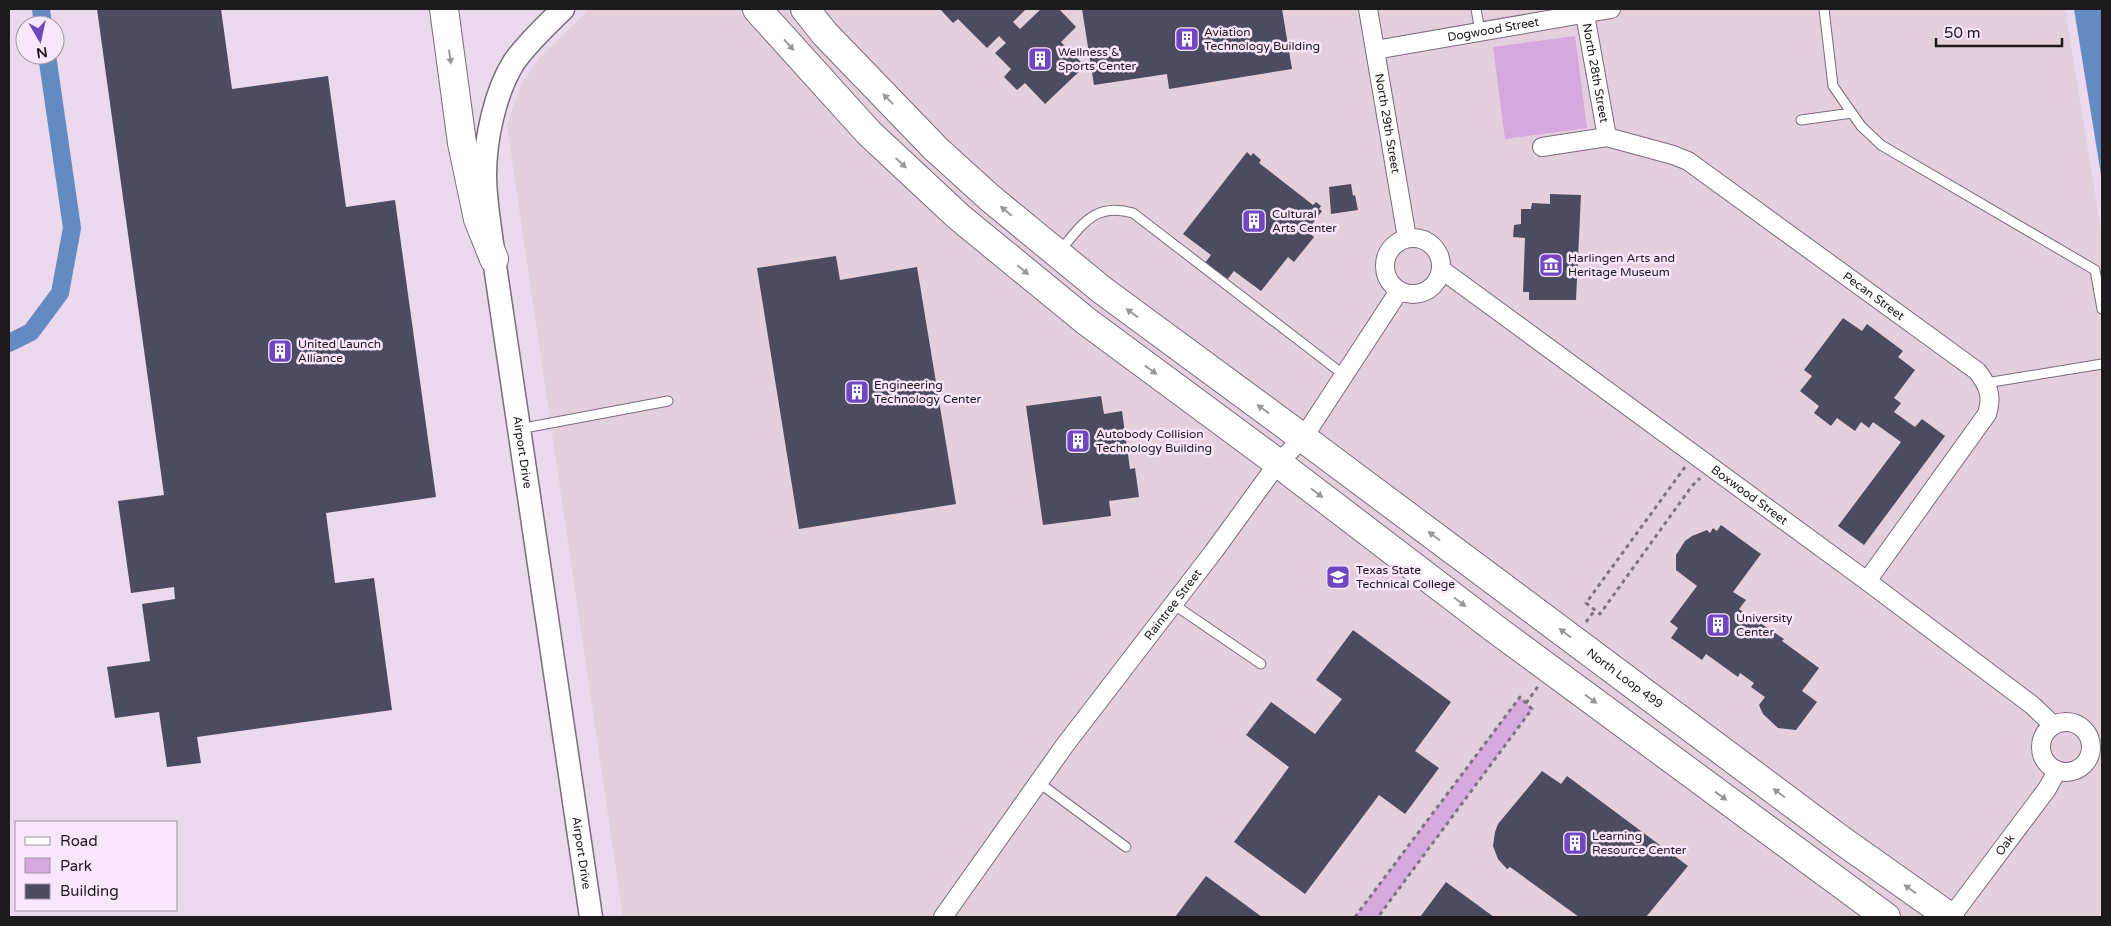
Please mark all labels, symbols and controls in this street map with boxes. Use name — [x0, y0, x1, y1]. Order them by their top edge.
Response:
north arrow — [15, 15, 65, 65]
street label: Dogwood Street — [1446, 15, 1541, 44]
scale bar — [1936, 15, 2062, 47]
street label: North 28th Street — [1580, 22, 1611, 124]
text: 50 m — [1944, 24, 1981, 42]
place label: Aviation Technology Building — [1204, 25, 1320, 53]
building icon: Aviation Technology Building — [1174, 26, 1200, 52]
one-way arrow — [783, 38, 795, 50]
text: N — [35, 43, 49, 62]
place label: Wellness & Sports Center — [1058, 45, 1137, 73]
building icon: Wellness & Sports Center — [1027, 46, 1053, 72]
one-way arrow — [446, 49, 454, 65]
street label: North 29th Street — [1372, 72, 1403, 175]
one-way arrow — [882, 93, 894, 105]
one-way arrow — [895, 157, 907, 169]
one-way arrow — [1000, 205, 1013, 216]
place label: Cultural Arts Center — [1272, 207, 1337, 235]
building icon: Cultural Arts Center — [1241, 208, 1267, 234]
place label: Harlingen Arts and Heritage Museum — [1568, 251, 1675, 279]
museum icon: Harlingen Arts and Heritage Museum — [1538, 252, 1564, 278]
one-way arrow — [1016, 264, 1029, 275]
street label: Pecan Street — [1840, 269, 1908, 323]
one-way arrow — [1125, 308, 1139, 318]
place label: United Launch Alliance — [298, 337, 381, 365]
building icon: United Launch Alliance — [267, 338, 293, 364]
one-way arrow — [1144, 364, 1157, 375]
place label: Engineering Technology Center — [874, 378, 981, 406]
building icon: Engineering Technology Center — [844, 379, 870, 405]
one-way arrow — [1256, 404, 1270, 414]
street label: Airport Drive — [510, 415, 535, 490]
place label: Autobody Collision Technology Building — [1096, 427, 1212, 455]
building icon: Autobody Collision Technology Building — [1065, 428, 1091, 454]
street label: Boxwood Street — [1709, 462, 1791, 528]
one-way arrow — [1310, 487, 1323, 498]
one-way arrow — [1427, 531, 1441, 541]
place label: Texas State Technical College — [1356, 563, 1455, 591]
school or university icon: Texas State Technical College — [1325, 564, 1351, 590]
street label: Raintree Street — [1141, 566, 1205, 643]
one-way arrow — [1453, 596, 1466, 607]
place label: University Center — [1736, 611, 1793, 639]
building icon: University Center — [1705, 612, 1731, 638]
one-way arrow — [1558, 628, 1572, 638]
street label: North Loop 499 — [1584, 645, 1666, 711]
one-way arrow — [1584, 694, 1598, 704]
one-way arrow — [1772, 788, 1786, 798]
one-way arrow — [1714, 790, 1727, 801]
street label: Airport Drive — [569, 816, 594, 890]
legend — [15, 821, 178, 911]
place label: Learning Resource Center — [1592, 829, 1687, 857]
building icon: Learning Resource Center — [1562, 830, 1588, 856]
street label: Oak — [1993, 831, 2018, 858]
text: Road — [60, 832, 98, 850]
text: Park — [60, 857, 92, 875]
text: Building — [60, 882, 119, 900]
one-way arrow — [1903, 884, 1917, 894]

